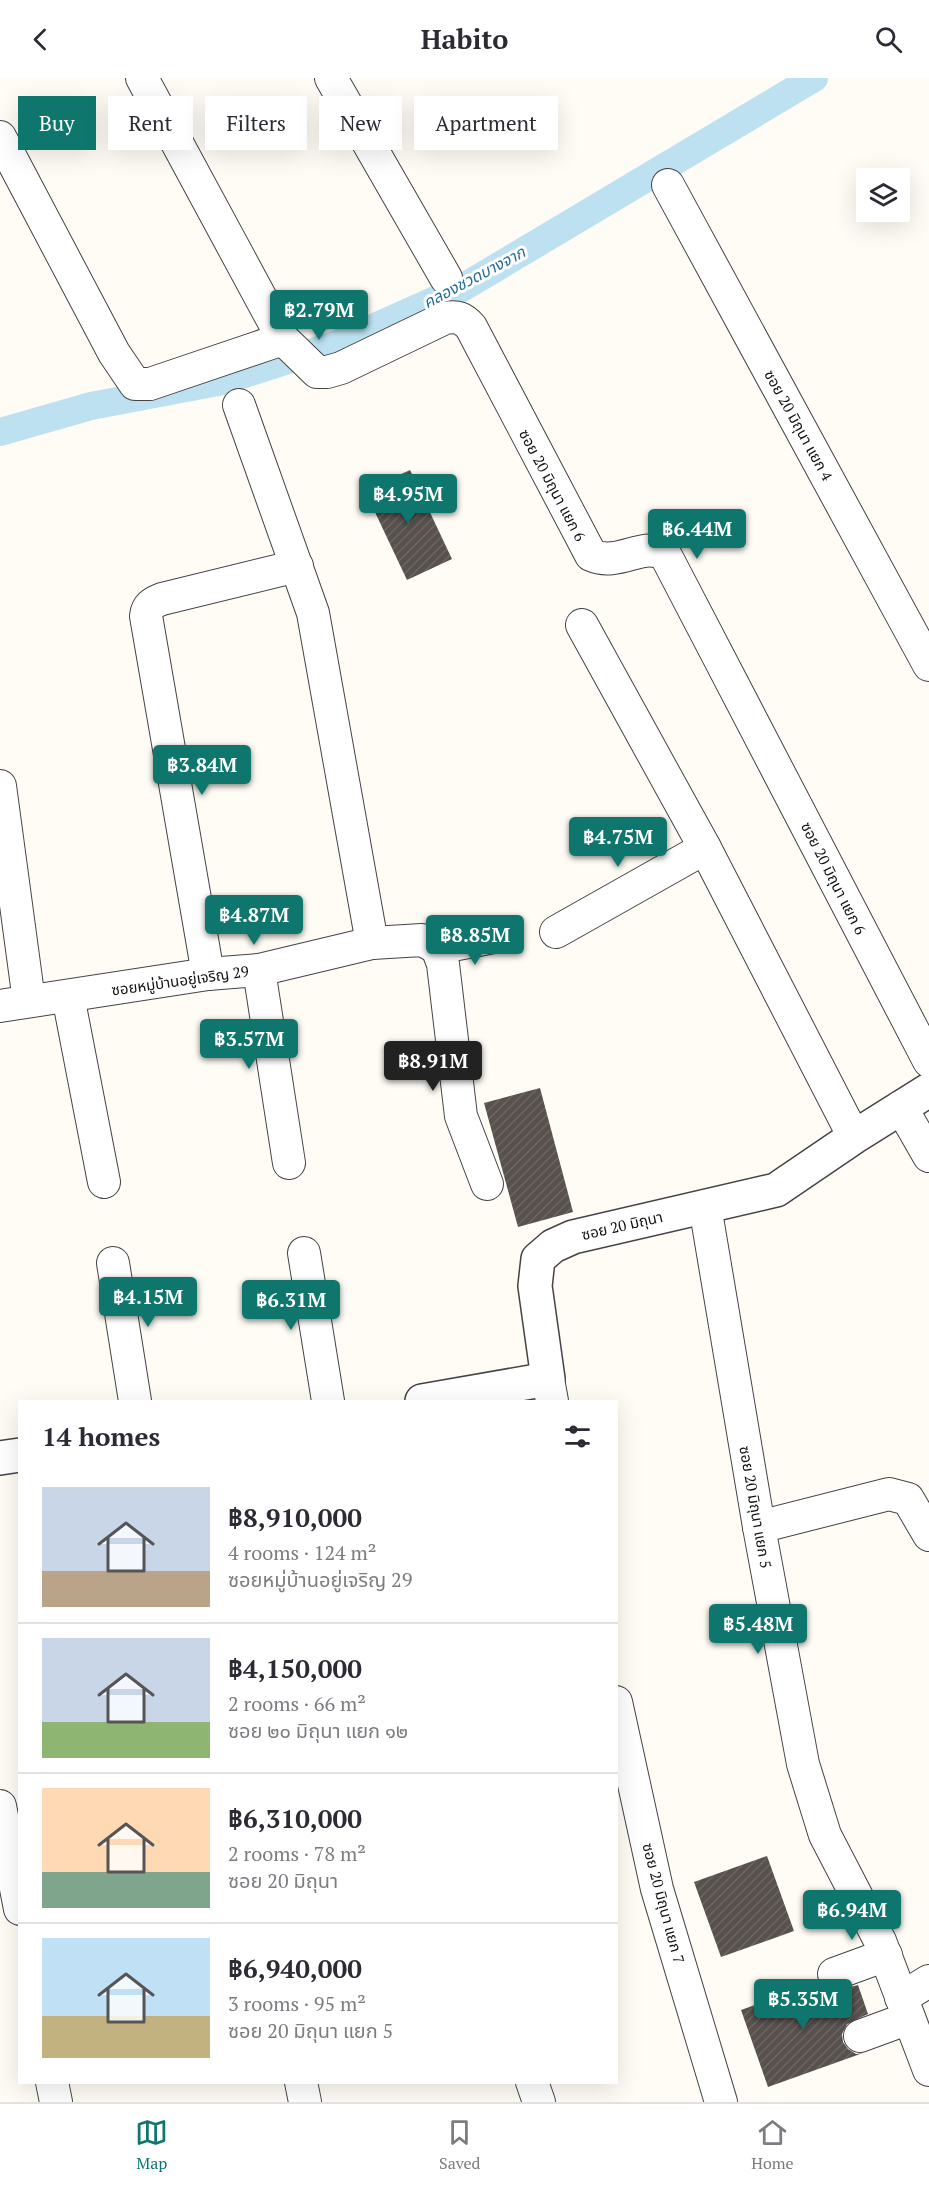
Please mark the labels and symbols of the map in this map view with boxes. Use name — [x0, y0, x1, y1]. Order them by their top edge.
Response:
water label: คลองชวดบางจาก — [419, 240, 530, 313]
pin: ฿2.79M — [270, 290, 368, 341]
street label: ซอย 20 มิถุนา แยก 4 — [760, 366, 838, 484]
street label: ซอย 20 มิถุนา แยก 6 — [515, 426, 591, 544]
pin: ฿4.95M — [359, 474, 457, 525]
pin: ฿6.44M — [648, 509, 746, 560]
pin: ฿3.84M — [153, 745, 251, 796]
pin: ฿4.75M — [569, 817, 667, 868]
street label: ซอย 20 มิถุนา แยก 6 — [797, 818, 871, 938]
pin: ฿4.87M — [205, 895, 303, 946]
pin: ฿8.85M — [426, 915, 524, 966]
street label: ซอยหมู่บ้านอยู่เจริญ 29 — [110, 960, 250, 1000]
pin: ฿3.57M — [200, 1019, 298, 1070]
pin: ฿8.91M — [384, 1041, 482, 1092]
street label: ซอย 20 มิถุนา — [579, 1206, 665, 1244]
pin: ฿4.15M — [99, 1277, 197, 1328]
pin: ฿6.31M — [242, 1280, 340, 1331]
street label: ซอย 20 มิถุนา แยก 5 — [735, 1444, 777, 1570]
pin: ฿5.48M — [709, 1604, 807, 1655]
street label: ซอย 20 มิถุนา แยก 7 — [638, 1841, 690, 1965]
pin: ฿6.94M — [803, 1890, 901, 1941]
pin: ฿5.35M — [754, 1979, 852, 2030]

